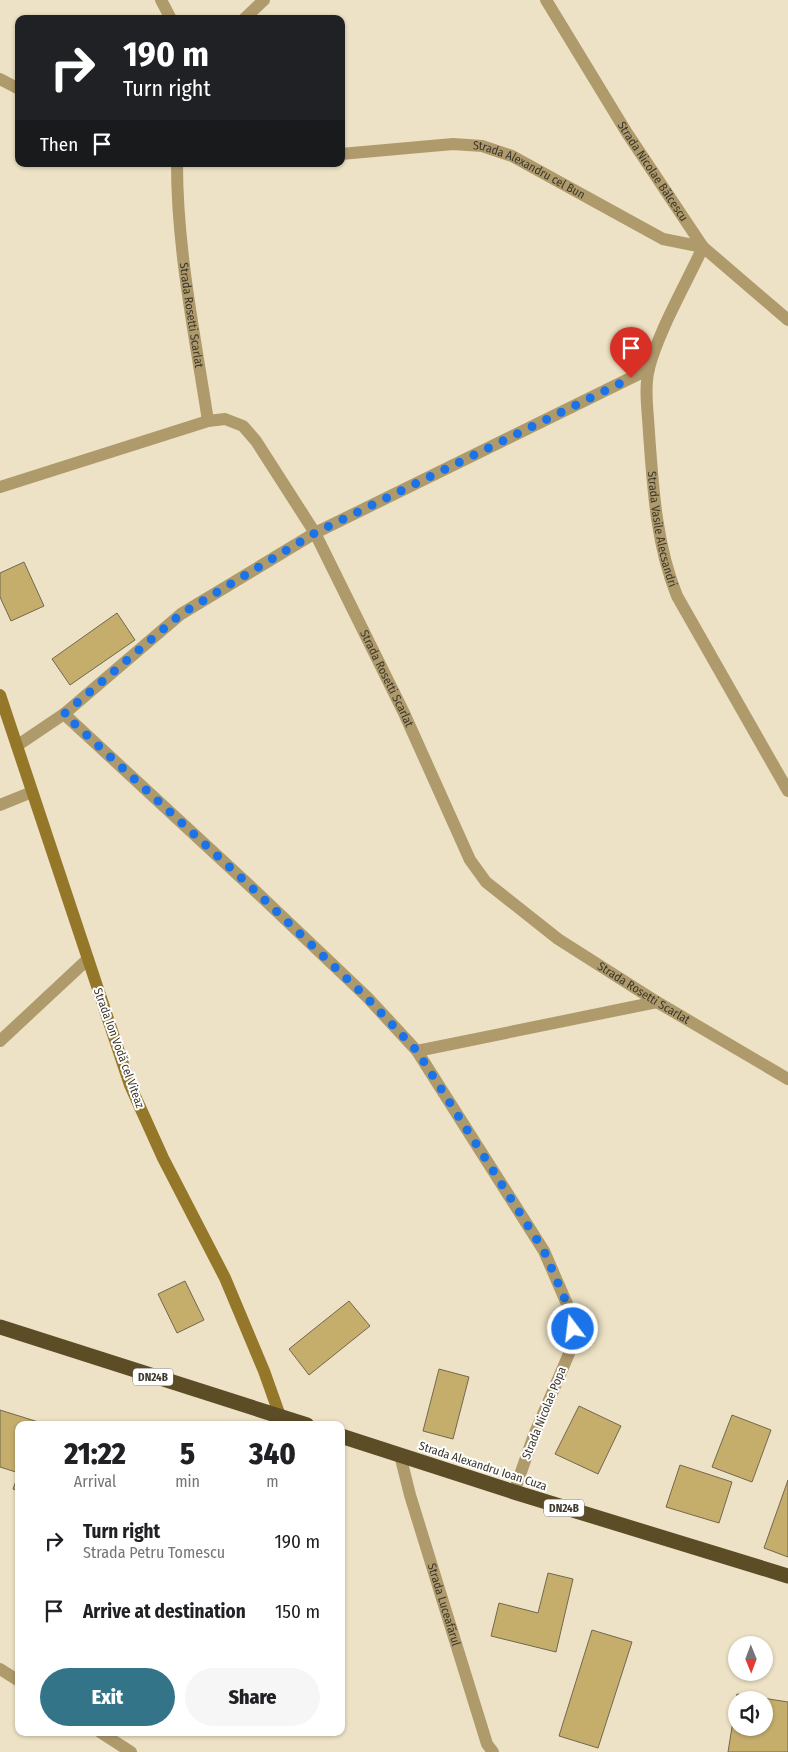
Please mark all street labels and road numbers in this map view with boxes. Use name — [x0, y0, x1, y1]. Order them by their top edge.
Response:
street label: Strada Nicolae Bălcescu — [615, 119, 691, 224]
street label: Strada Alexandru cel Bun — [472, 138, 588, 202]
street label: Strada Rosetti Scarlat — [177, 262, 206, 369]
street label: Strada Vasile Alecsandri — [645, 471, 680, 589]
street label: Strada Rosetti Scarlat — [357, 628, 416, 729]
street label: Strada Rosetti Scarlat — [595, 959, 693, 1027]
street label: Strada Ion Vodă cel Viteaz — [91, 986, 147, 1110]
street label: Strada Nicolae Popa — [519, 1365, 569, 1461]
road number: DN24B — [133, 1368, 173, 1385]
street label: Strada Alexandru Ioan Cuza — [417, 1439, 549, 1493]
road number: DN24B — [544, 1500, 584, 1516]
street label: Strada Luceafărul — [425, 1562, 463, 1648]

